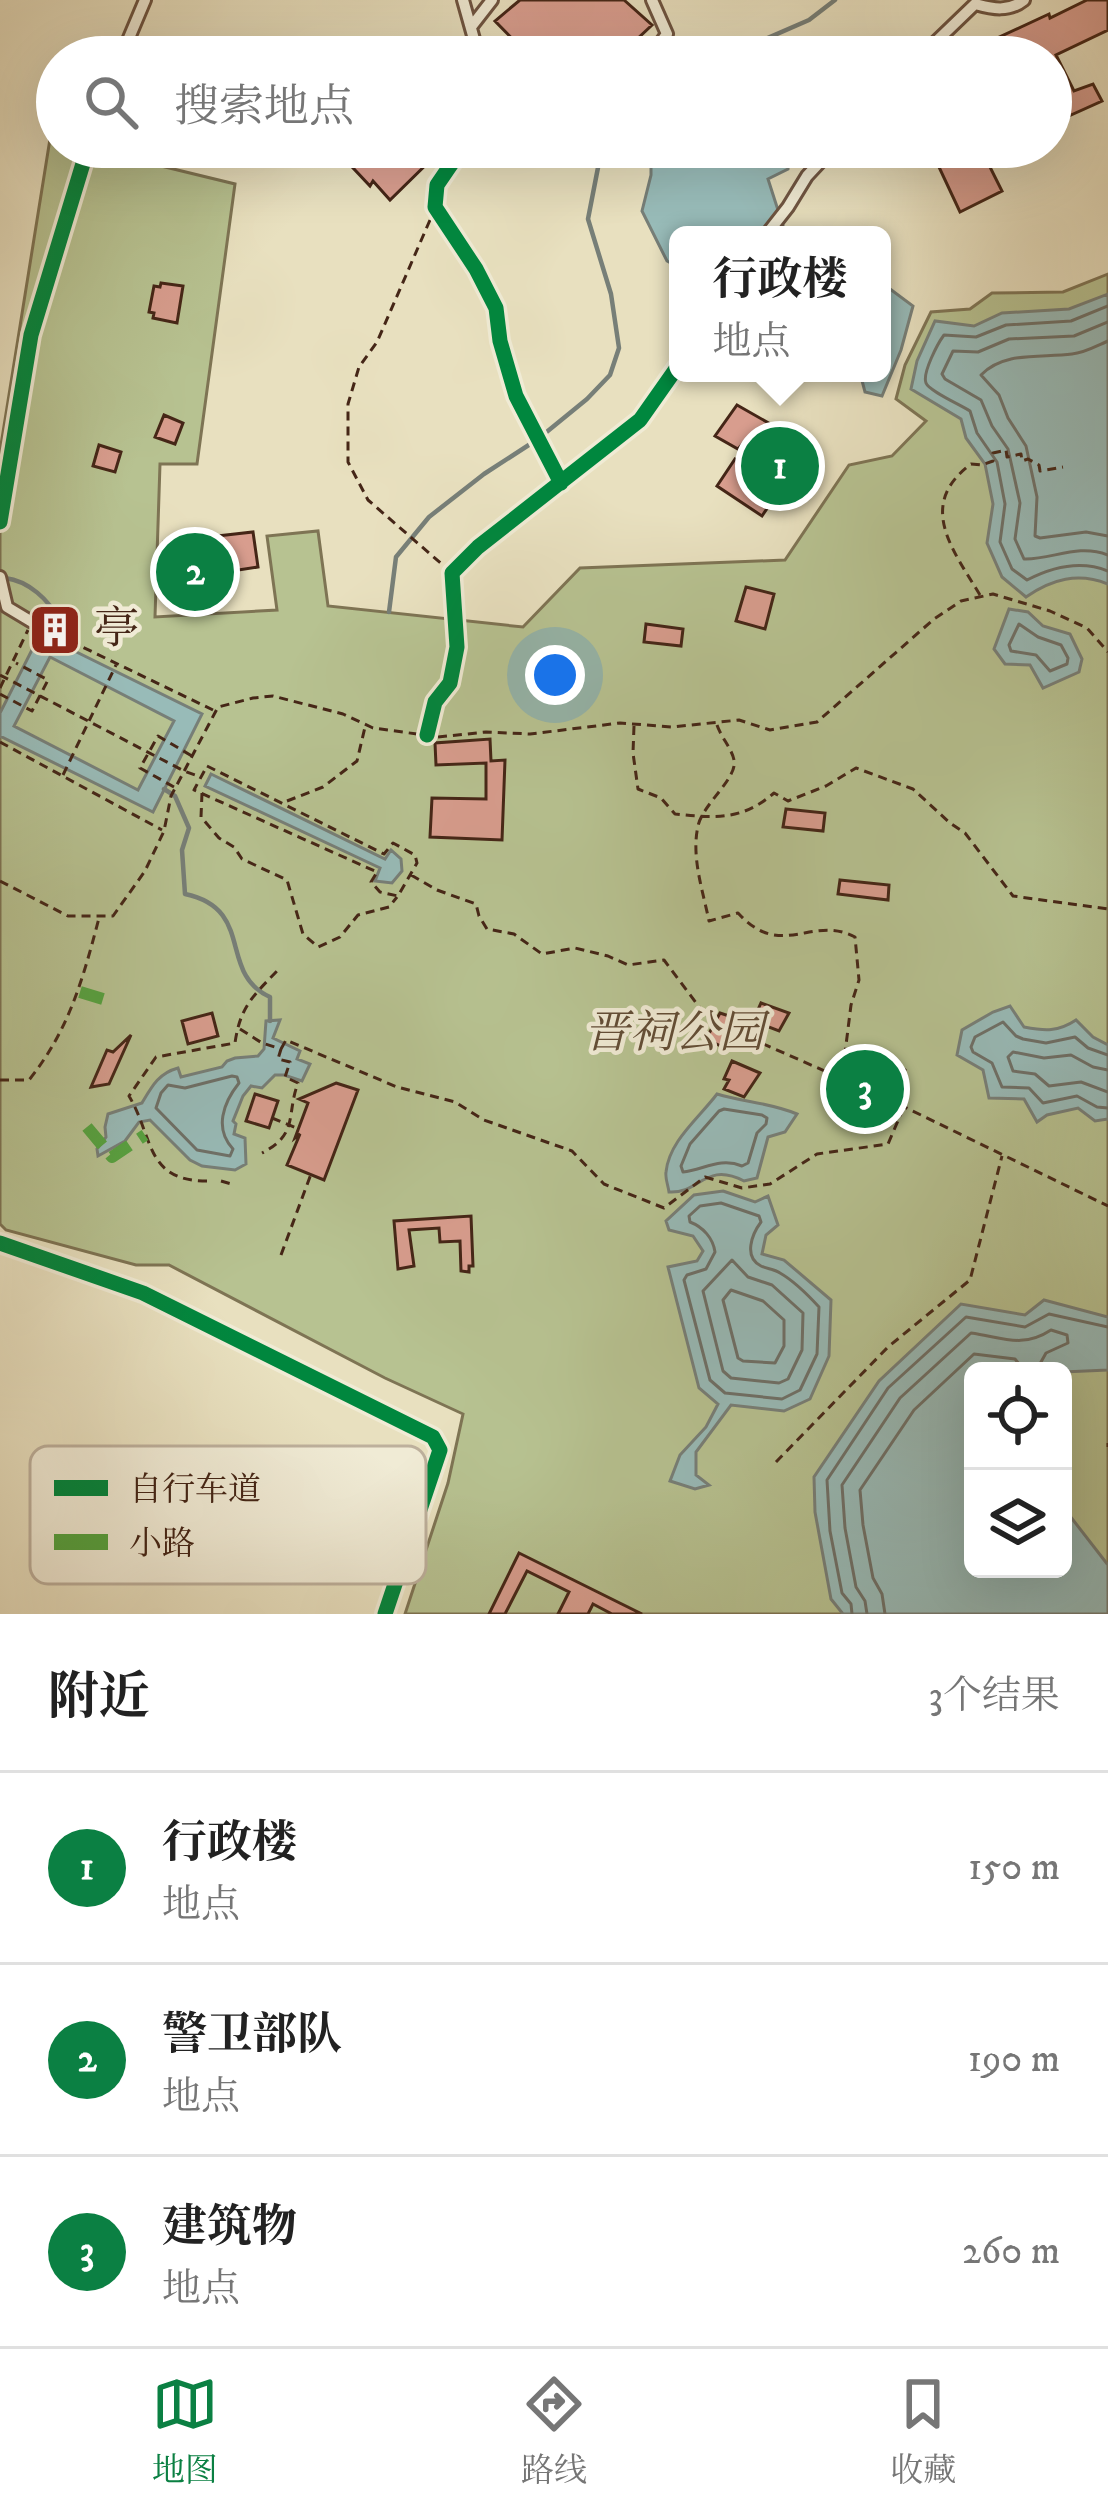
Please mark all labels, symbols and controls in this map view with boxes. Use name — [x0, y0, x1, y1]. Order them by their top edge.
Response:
search box — [36, 36, 1072, 168]
icon: search — [78, 69, 144, 135]
text: 搜索地点 — [174, 80, 354, 136]
popup — [669, 226, 891, 382]
text: 行政楼 — [712, 253, 848, 309]
text: 地点 — [712, 318, 791, 367]
pin: 1 — [741, 421, 819, 511]
pin: 2 — [156, 527, 234, 617]
building icon: 亭 — [27, 602, 83, 658]
place label: 亭 — [94, 602, 139, 658]
your location — [525, 645, 585, 705]
park label: 晋祠公园 — [584, 1006, 770, 1062]
pin: 3 — [826, 1044, 904, 1134]
map controls — [964, 1362, 1072, 1578]
button: locate — [964, 1362, 1072, 1470]
legend — [30, 1446, 426, 1584]
text: 自行车道 — [129, 1470, 261, 1511]
button: layers — [964, 1470, 1072, 1578]
text: 小路 — [129, 1524, 195, 1565]
text: 附近 — [48, 1666, 150, 1730]
text: 3个结果 — [928, 1672, 1060, 1721]
text: 行政楼 — [162, 1816, 297, 1872]
text: 1 — [80, 1843, 94, 1892]
text: 150 m — [968, 1843, 1060, 1892]
text: 地点 — [162, 1881, 240, 1930]
text: 警卫部队 — [162, 2008, 342, 2064]
text: 2 — [77, 2035, 97, 2084]
text: 190 m — [968, 2035, 1060, 2084]
text: 地点 — [162, 2073, 240, 2122]
text: 建筑物 — [162, 2200, 297, 2256]
text: 3 — [80, 2227, 94, 2276]
text: 260 m — [962, 2227, 1060, 2276]
text: 地点 — [162, 2265, 240, 2314]
tab: 地图 — [152, 2371, 218, 2492]
tab: 路线 — [521, 2371, 587, 2492]
tab: 收藏 — [890, 2371, 956, 2492]

